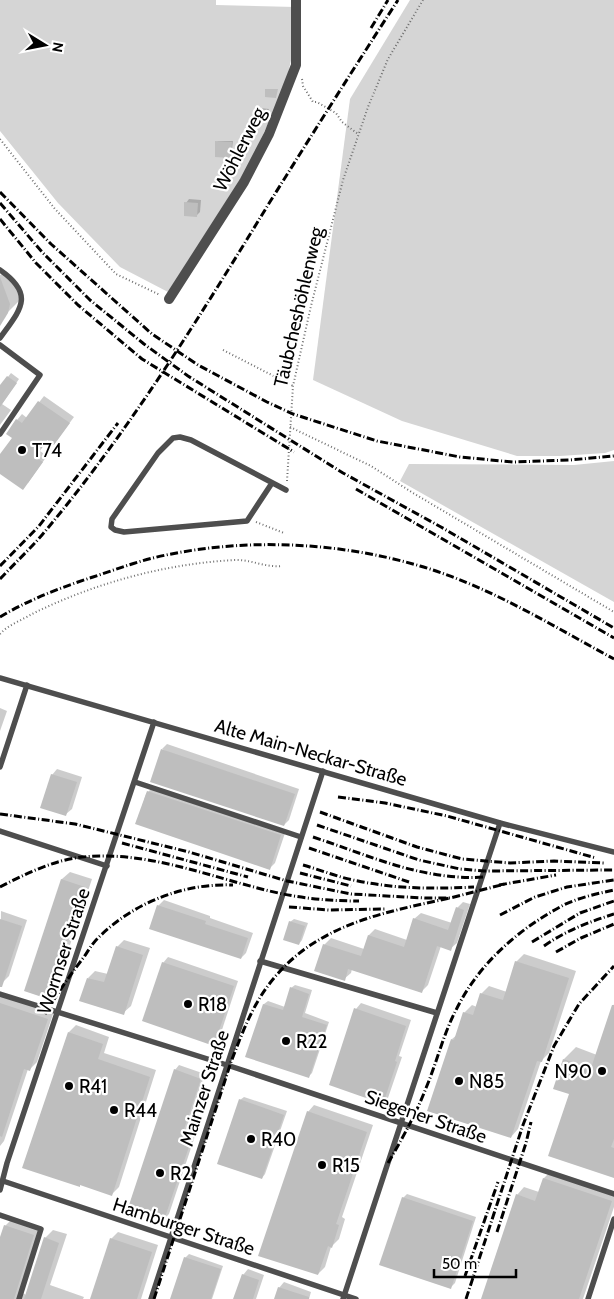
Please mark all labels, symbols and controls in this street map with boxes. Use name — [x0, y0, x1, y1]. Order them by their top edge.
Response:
north arrow — [20, 20, 70, 70]
text: N — [48, 41, 68, 54]
street label: Wöhlerweg — [209, 103, 271, 195]
street label: Täubcheshöhlenweg — [269, 224, 328, 389]
place label: T74 — [32, 439, 62, 462]
marker: T74 — [16, 444, 28, 456]
street label: Alte Main-Neckar-Straße — [212, 714, 410, 791]
street label: Wormser Straße — [32, 885, 95, 1017]
place label: R18 — [198, 993, 227, 1016]
marker: R18 — [182, 998, 194, 1010]
street label: Mainzer Straße — [175, 1027, 234, 1149]
place label: R22 — [296, 1030, 327, 1053]
marker: R22 — [280, 1035, 292, 1047]
place label: N90 — [555, 1060, 592, 1083]
marker: N90 — [596, 1065, 608, 1077]
place label: N85 — [469, 1070, 504, 1093]
place label: R41 — [79, 1075, 107, 1098]
marker: N85 — [453, 1075, 465, 1087]
marker: R41 — [63, 1080, 75, 1092]
street label: Siegener Straße — [362, 1085, 490, 1148]
place label: R44 — [124, 1099, 157, 1122]
marker: R44 — [108, 1104, 120, 1116]
place label: R40 — [261, 1128, 296, 1151]
marker: R40 — [245, 1133, 257, 1145]
place label: R15 — [332, 1154, 360, 1177]
marker: R15 — [316, 1159, 328, 1171]
place label: R2 — [170, 1162, 191, 1185]
marker: R2 — [154, 1167, 166, 1179]
street label: Hamburger Straße — [110, 1193, 258, 1260]
scale bar — [434, 1246, 516, 1278]
text: 50 m — [442, 1255, 477, 1273]

